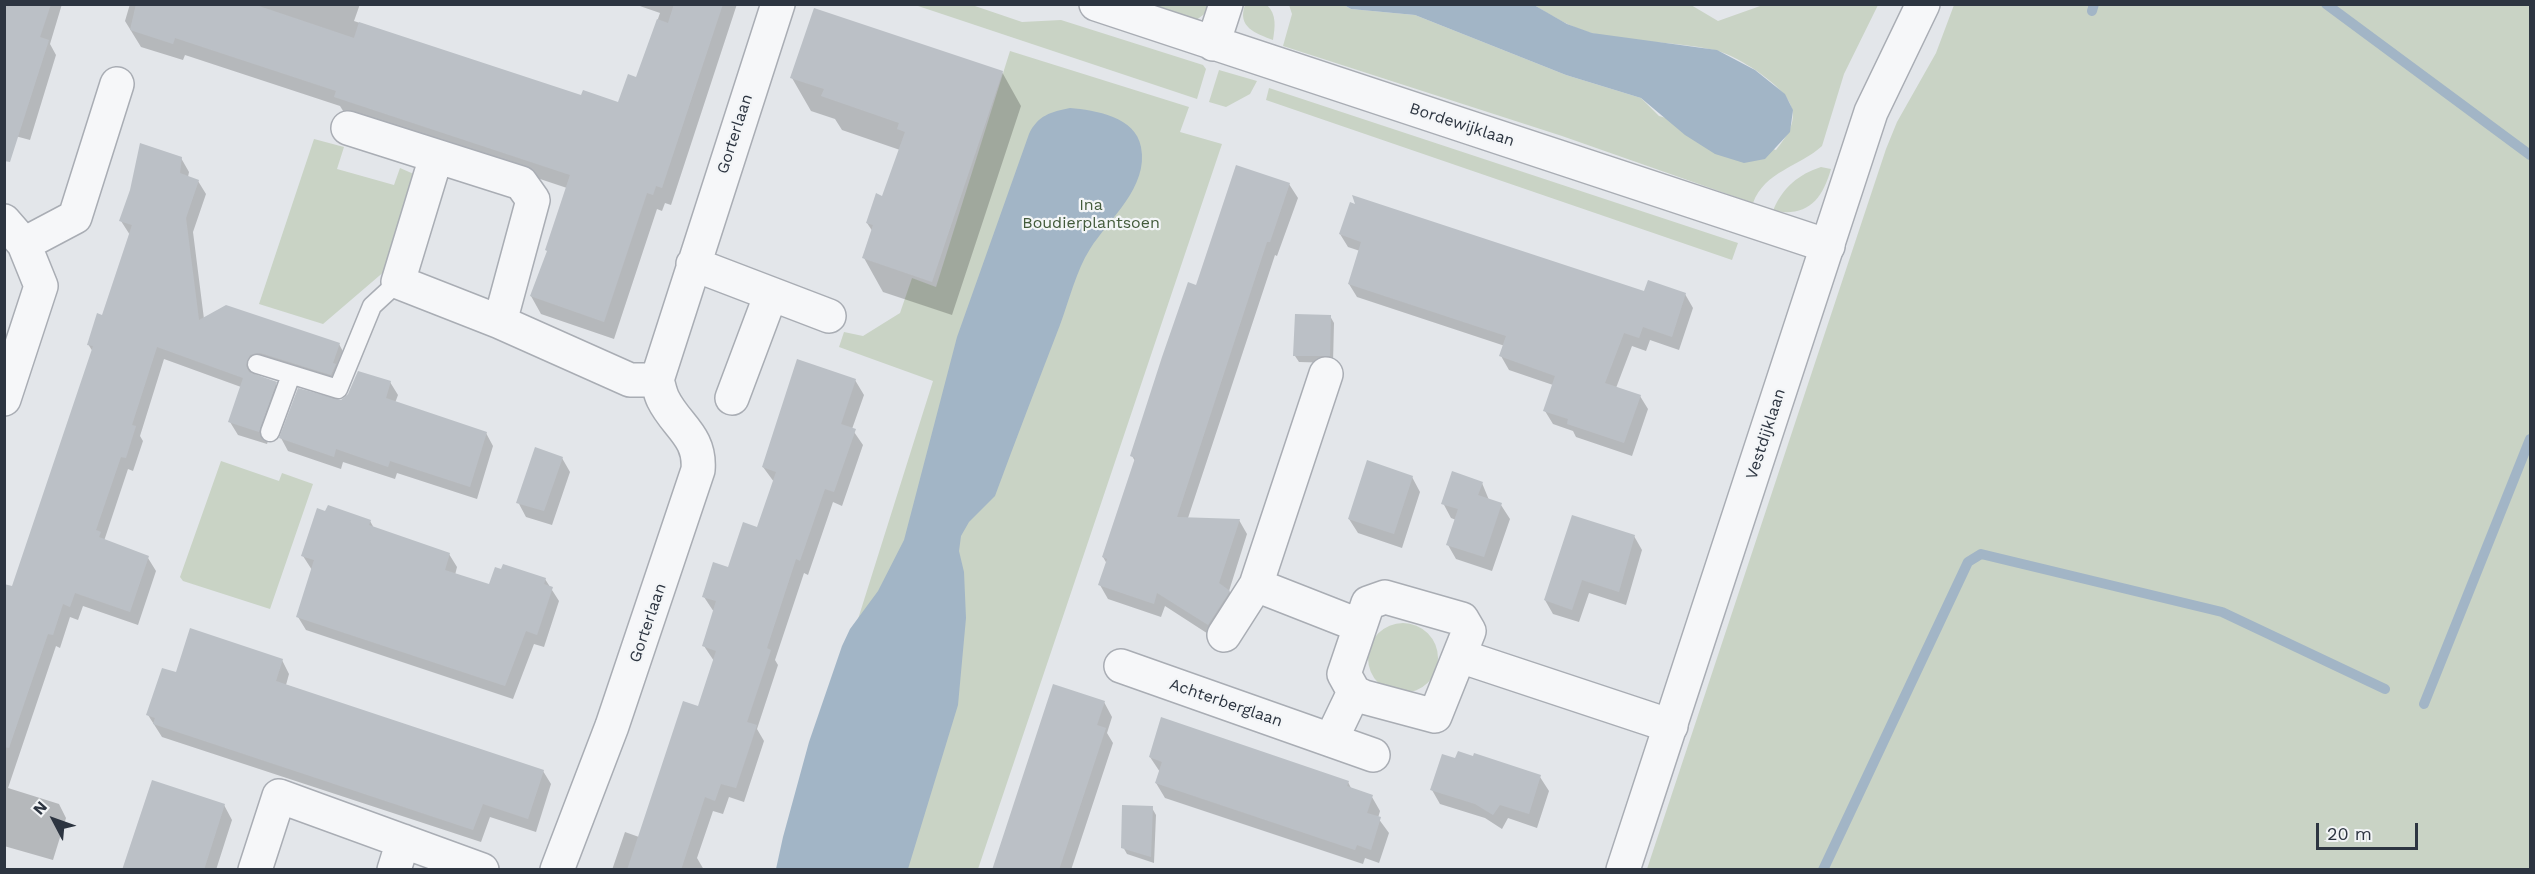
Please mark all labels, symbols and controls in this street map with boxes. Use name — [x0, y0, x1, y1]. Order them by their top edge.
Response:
street label: Gorterlaan — [713, 92, 757, 176]
street label: Bordewijklaan — [1407, 99, 1517, 151]
park label: Ina Boudierplantsoen — [1022, 195, 1160, 233]
street label: Vestdijklaan — [1742, 386, 1790, 482]
street label: Gorterlaan — [625, 581, 671, 665]
street label: Achterberglaan — [1167, 675, 1285, 731]
north arrow — [24, 790, 84, 850]
text: N — [29, 797, 51, 819]
scale bar — [2319, 811, 2421, 849]
text: 20 m — [2327, 823, 2372, 844]

